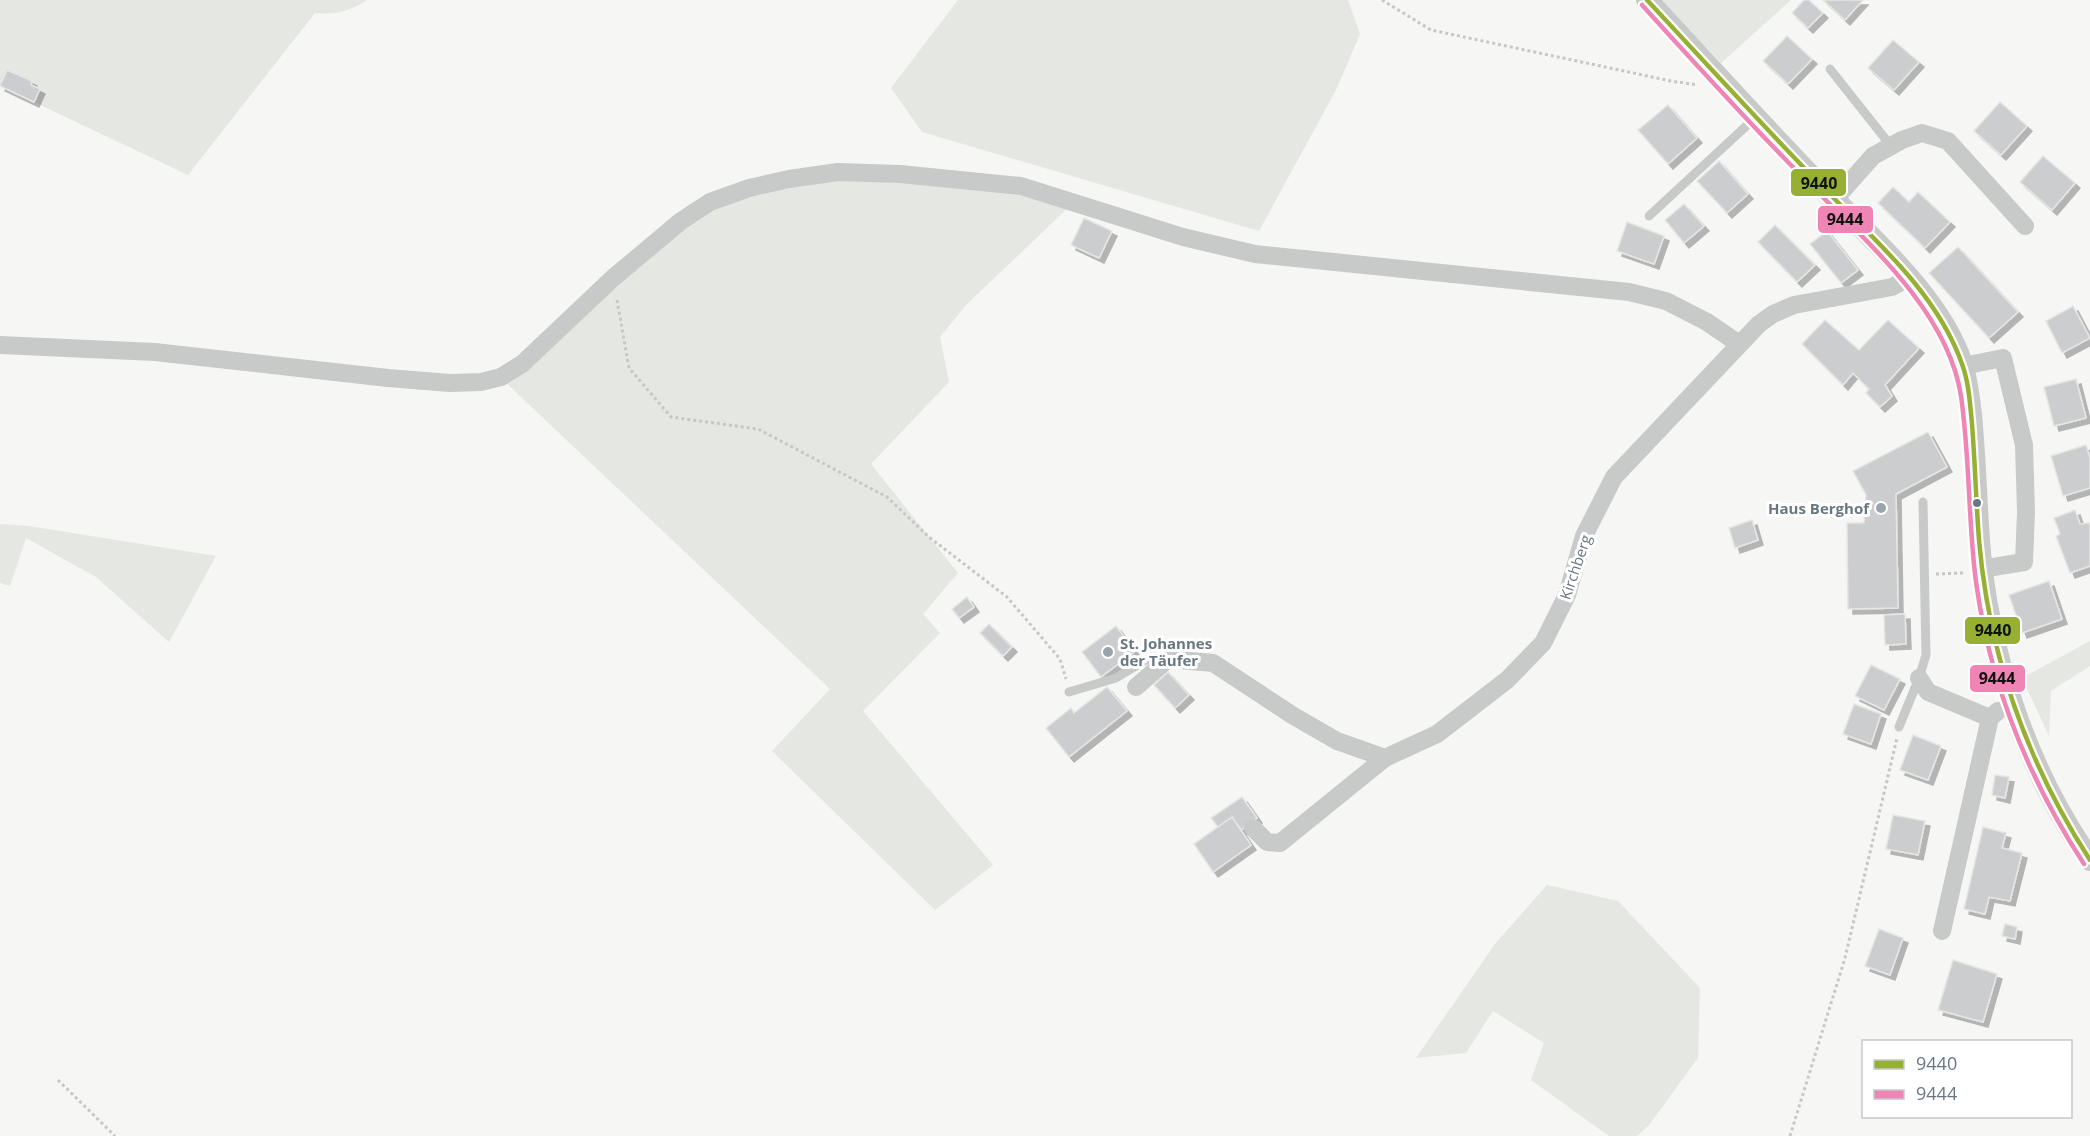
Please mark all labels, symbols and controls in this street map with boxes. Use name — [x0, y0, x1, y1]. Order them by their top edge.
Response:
line badge: 9440 — [1790, 168, 1847, 197]
text: 9440 — [1801, 172, 1837, 194]
line badge: 9444 — [1817, 205, 1874, 234]
text: 9444 — [1827, 208, 1863, 230]
unlabelled marker — [1971, 497, 1983, 509]
place label: Haus Berghof — [1768, 498, 1870, 518]
marker: Haus Berghof — [1874, 501, 1888, 515]
street label: Kirchberg — [1555, 532, 1595, 602]
line badge: 9440 — [1964, 616, 2021, 645]
text: 9440 — [1975, 619, 2011, 641]
place label: St. Johannes der Täufer — [1120, 633, 1212, 670]
marker: St. Johannes der Täufer — [1101, 645, 1115, 659]
line badge: 9444 — [1969, 664, 2026, 693]
text: 9444 — [1979, 667, 2015, 689]
legend — [1862, 1040, 2072, 1118]
text: 9440 — [1916, 1051, 1957, 1075]
text: 9444 — [1916, 1081, 1957, 1105]

